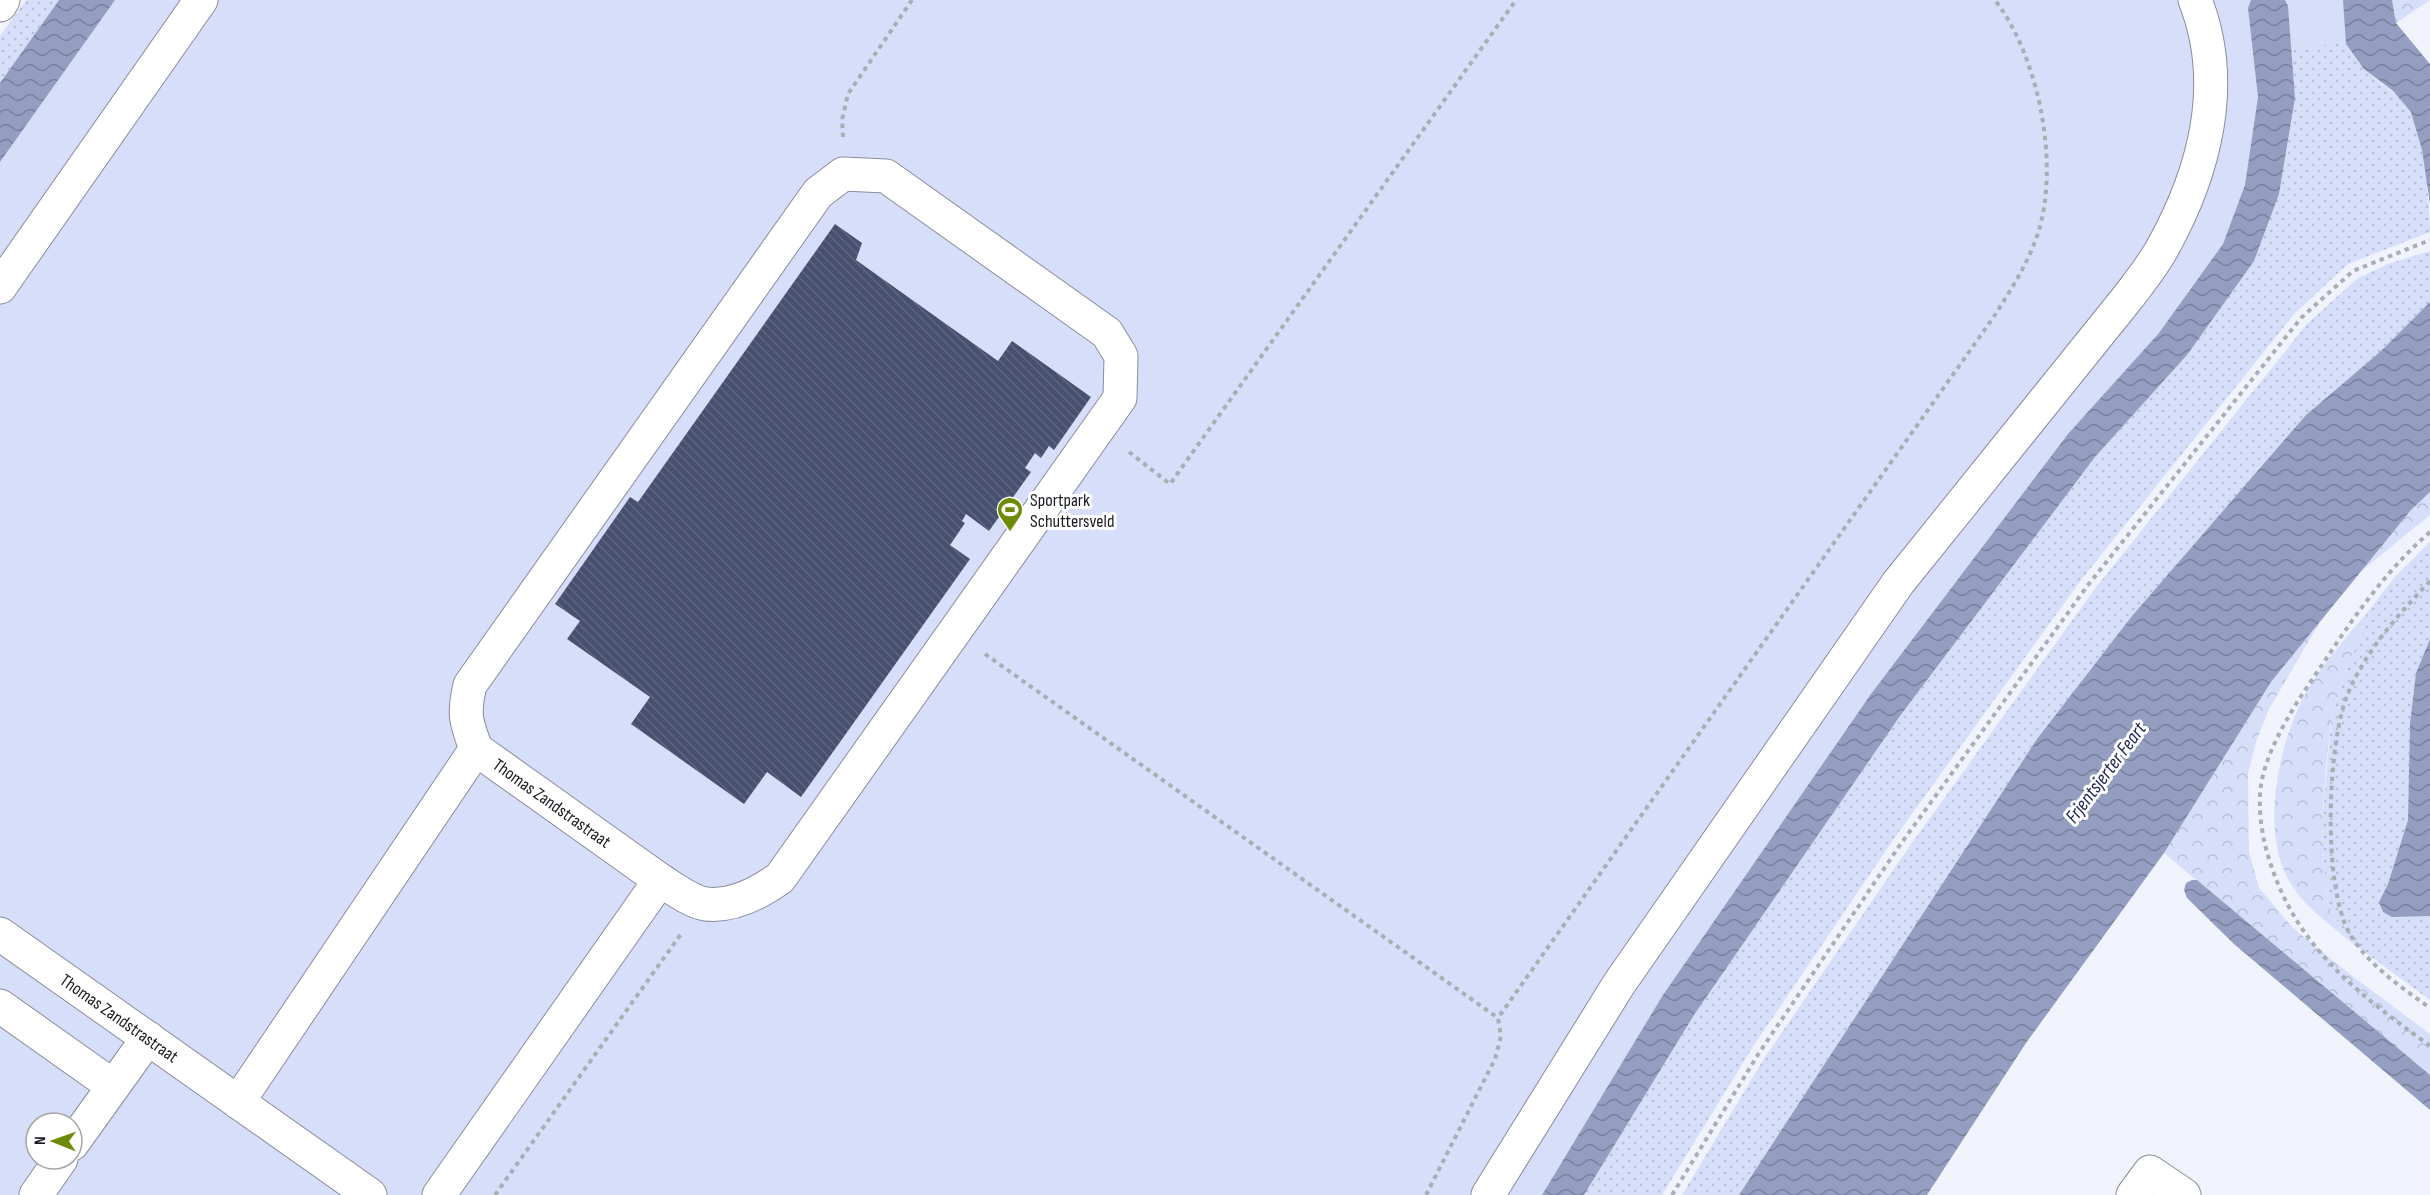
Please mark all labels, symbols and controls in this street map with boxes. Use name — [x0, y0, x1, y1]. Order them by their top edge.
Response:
place label: Sportpark Schuttersveld — [1030, 490, 1114, 532]
sports icon: Sportpark Schuttersveld — [995, 495, 1025, 533]
water label: Frjentsjerter Feart — [2060, 717, 2152, 828]
street label: Thomas Zandstrastraat — [489, 754, 615, 852]
street label: Thomas Zandstrastraat — [56, 969, 183, 1067]
north arrow — [24, 1111, 84, 1171]
text: N — [31, 1136, 50, 1145]

